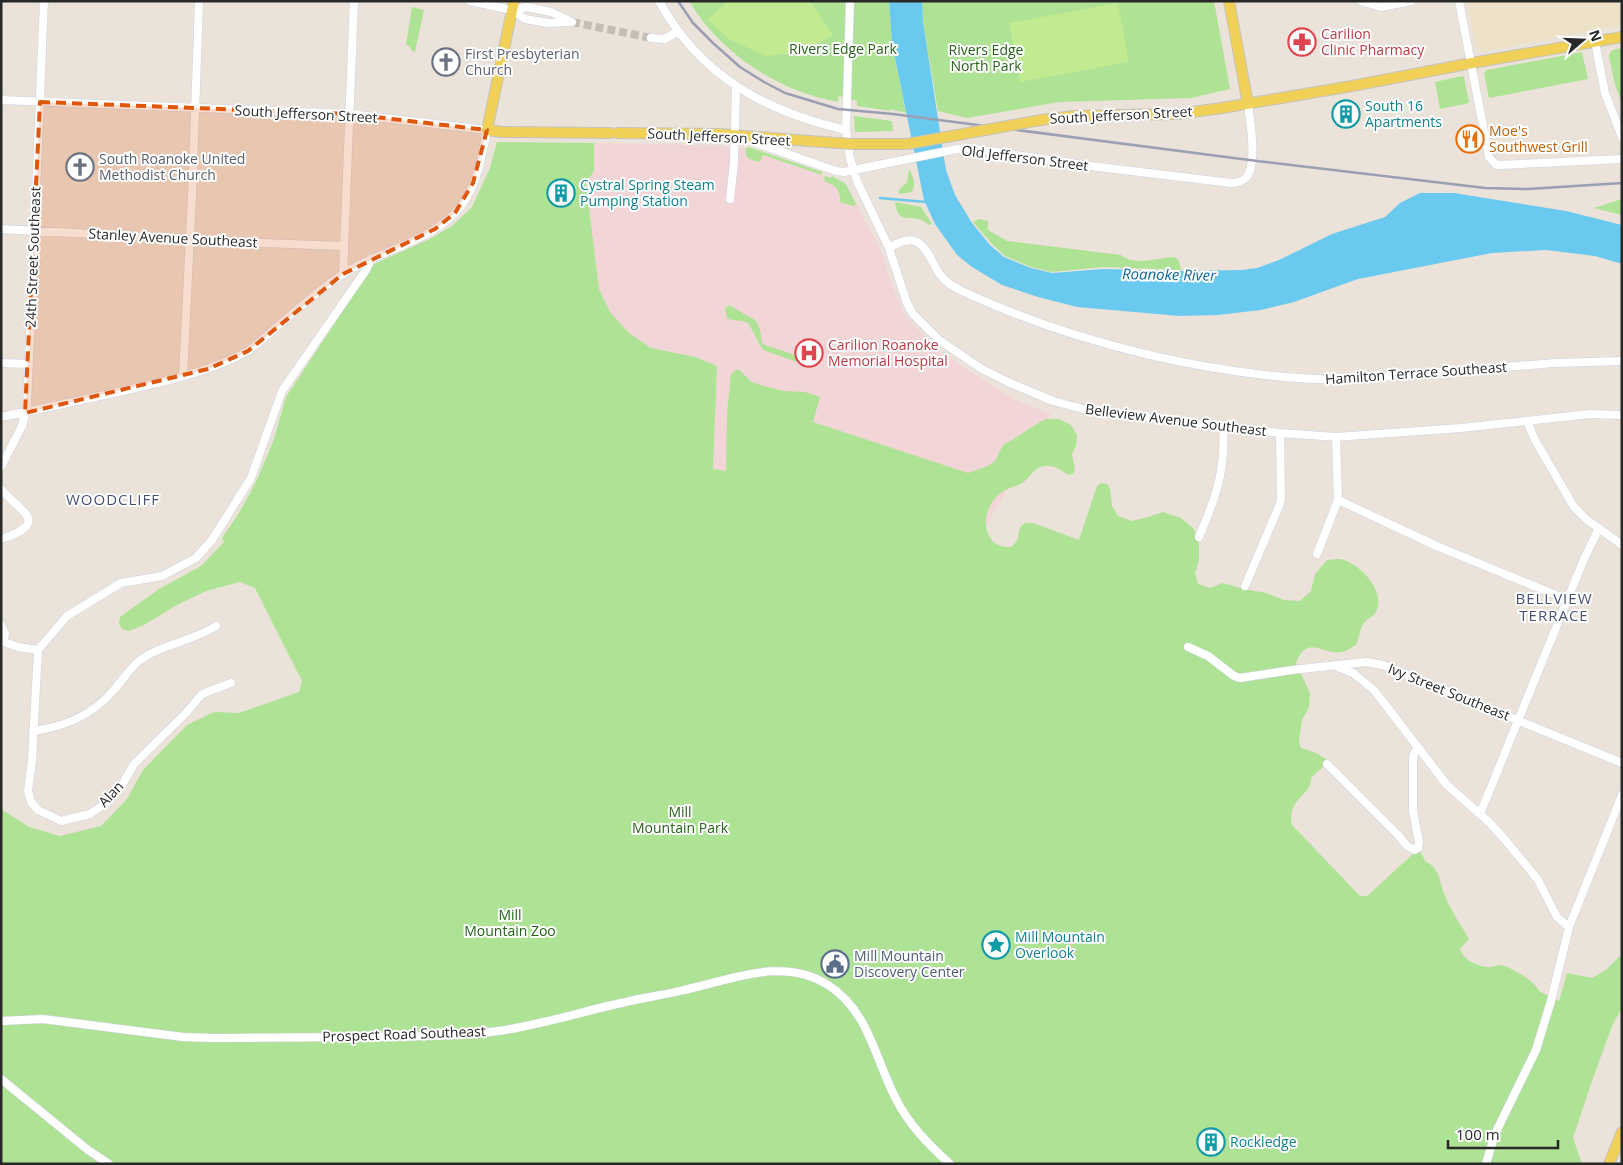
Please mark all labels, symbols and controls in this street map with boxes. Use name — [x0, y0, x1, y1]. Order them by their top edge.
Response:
north arrow — [1558, 15, 1608, 65]
place label: Carilion Clinic Pharmacy — [1321, 24, 1425, 59]
pharmacy icon: Carilion Clinic Pharmacy — [1287, 27, 1317, 57]
text: N — [1585, 27, 1607, 44]
park label: Rivers Edge Park — [789, 39, 898, 58]
park label: Rivers Edge North Park — [949, 40, 1024, 75]
place label: First Presbyterian Church — [465, 44, 580, 79]
church icon: First Presbyterian Church — [431, 47, 461, 77]
place label: South 16 Apartments — [1365, 96, 1442, 131]
building icon: South 16 Apartments — [1331, 99, 1361, 129]
street label: South Jefferson Street — [234, 100, 378, 127]
street label: South Jefferson Street — [1049, 101, 1193, 128]
place label: Moe's Southwest Grill — [1489, 121, 1588, 156]
street label: South Jefferson Street — [647, 123, 791, 150]
restaurant icon: Moe's Southwest Grill — [1455, 124, 1485, 154]
street label: Old Jefferson Street — [961, 140, 1090, 175]
place label: South Roanoke United Methodist Church — [99, 149, 245, 184]
church icon: South Roanoke United Methodist Church — [65, 152, 95, 182]
place label: Cystral Spring Steam Pumping Station — [580, 175, 715, 210]
building icon: Cystral Spring Steam Pumping Station — [546, 178, 576, 208]
street label: 24th Street Southeast — [21, 186, 44, 328]
street label: Stanley Avenue Southeast — [88, 224, 258, 251]
water label: Roanoke River — [1122, 263, 1217, 285]
place label: Carilion Roanoke Memorial Hospital — [828, 335, 948, 370]
hospital icon: Carilion Roanoke Memorial Hospital — [794, 338, 824, 368]
street label: Hamilton Terrace Southeast — [1324, 357, 1508, 388]
street label: Belleview Avenue Southeast — [1084, 399, 1268, 440]
district label: WOODCLIFF — [66, 489, 160, 509]
district label: BELLVIEW TERRACE — [1515, 588, 1593, 625]
street label: Ivy Street Southeast — [1385, 658, 1513, 725]
street label: Alan — [94, 777, 127, 811]
park label: Mill Mountain Park — [632, 802, 729, 837]
park label: Mill Mountain Zoo — [464, 905, 556, 940]
place label: Mill Mountain Overlook — [1015, 927, 1105, 962]
place icon: Mill Mountain Overlook — [981, 930, 1011, 960]
place label: Mill Mountain Discovery Center — [854, 946, 965, 981]
public building icon: Mill Mountain Discovery Center — [820, 949, 850, 979]
street label: Prospect Road Southeast — [322, 1021, 486, 1046]
scale bar — [1448, 1118, 1558, 1150]
text: 100 m — [1456, 1124, 1500, 1144]
building icon: Rockledge — [1196, 1127, 1226, 1157]
place label: Rockledge — [1230, 1132, 1297, 1151]

